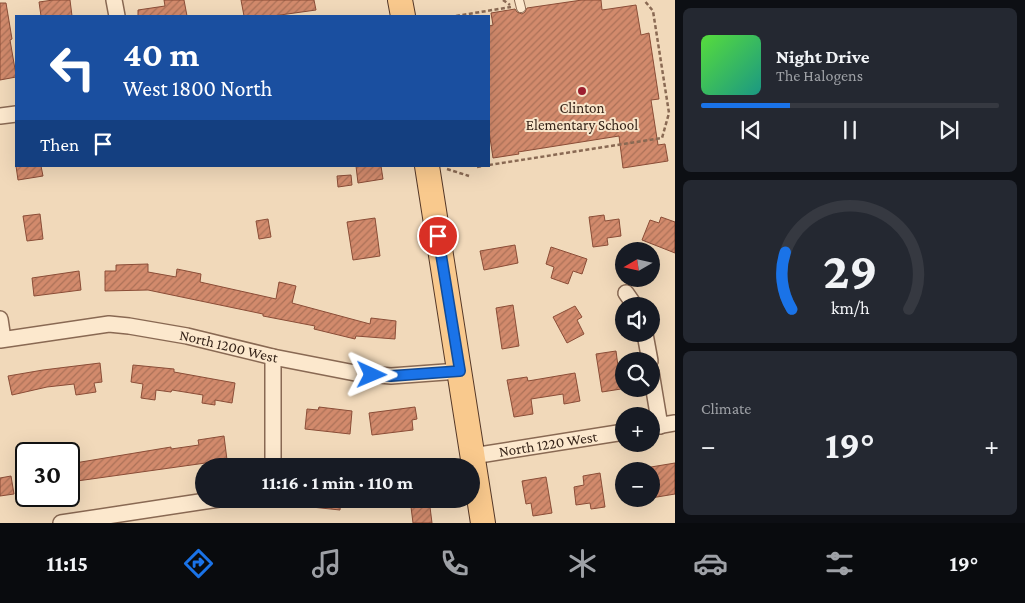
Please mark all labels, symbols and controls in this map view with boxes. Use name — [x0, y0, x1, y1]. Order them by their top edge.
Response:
icon: left — [40, 35, 105, 100]
text: 40 m — [123, 35, 200, 74]
text: Night Drive — [776, 46, 869, 67]
text: The Halogens — [776, 67, 863, 84]
text: West 1800 North — [123, 76, 272, 101]
marker: Clinton Elementary School — [576, 85, 588, 97]
place label: Clinton Elementary School — [526, 100, 638, 134]
icon: previous — [737, 116, 765, 144]
icon: pause — [836, 116, 864, 144]
icon: next — [935, 116, 963, 144]
icon: arrive — [89, 130, 117, 158]
text: Then — [40, 134, 79, 155]
pin — [417, 215, 459, 257]
icon: arrive — [424, 222, 452, 250]
text: 29 — [823, 241, 877, 299]
north arrow — [615, 242, 660, 288]
map controls — [615, 242, 660, 507]
button: sound — [615, 297, 660, 342]
text: km/h — [831, 298, 870, 318]
street label: North 1200 West — [178, 327, 280, 366]
position arrow — [345, 348, 397, 400]
button: search — [615, 352, 660, 397]
text: Climate — [701, 400, 751, 417]
button: + — [615, 407, 660, 452]
text: 19° — [825, 424, 875, 466]
street label: North 1220 West — [498, 428, 599, 460]
text: − — [701, 430, 716, 461]
text: + — [984, 430, 999, 461]
speed limit sign: 30 — [15, 442, 80, 507]
button: − — [615, 462, 660, 507]
text: 11:16 · 1 min · 110 m — [262, 472, 413, 493]
icon: directions — [181, 546, 216, 581]
icon: music — [309, 546, 344, 581]
icon: phone — [437, 546, 472, 581]
icon: climate — [565, 546, 600, 581]
icon: car — [693, 546, 728, 581]
icon: filters — [822, 546, 857, 581]
text: 11:15 — [47, 551, 88, 576]
text: 19° — [950, 551, 978, 576]

